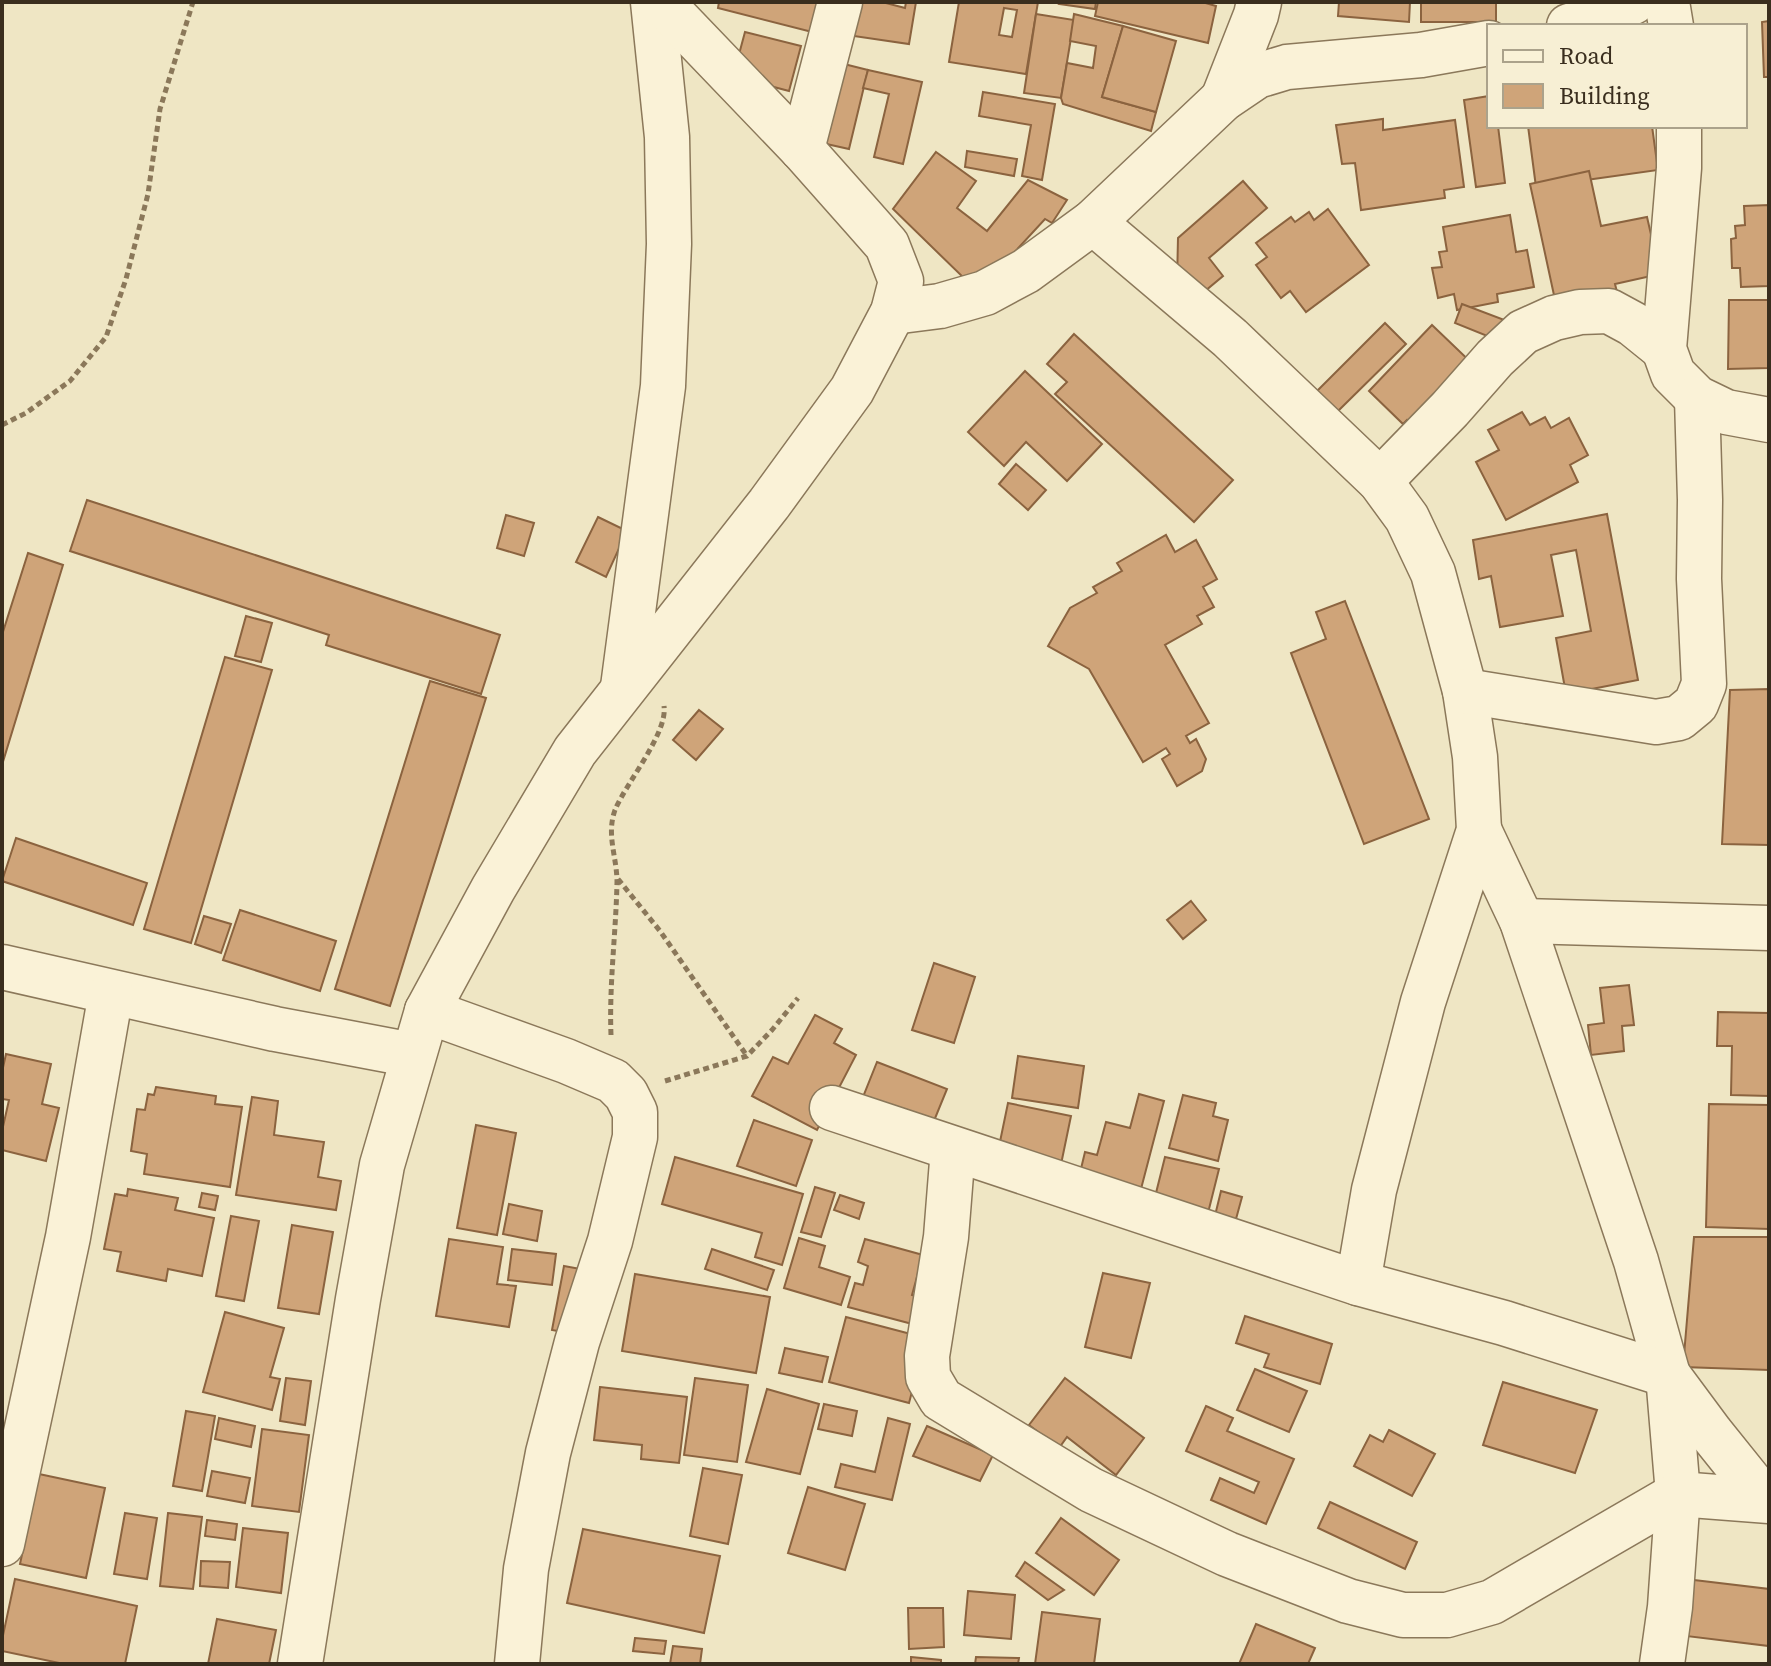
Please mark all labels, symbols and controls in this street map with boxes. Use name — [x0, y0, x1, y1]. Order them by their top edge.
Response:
legend — [1487, 24, 1747, 128]
text: Road — [1559, 39, 1614, 72]
text: Building — [1559, 79, 1650, 112]

